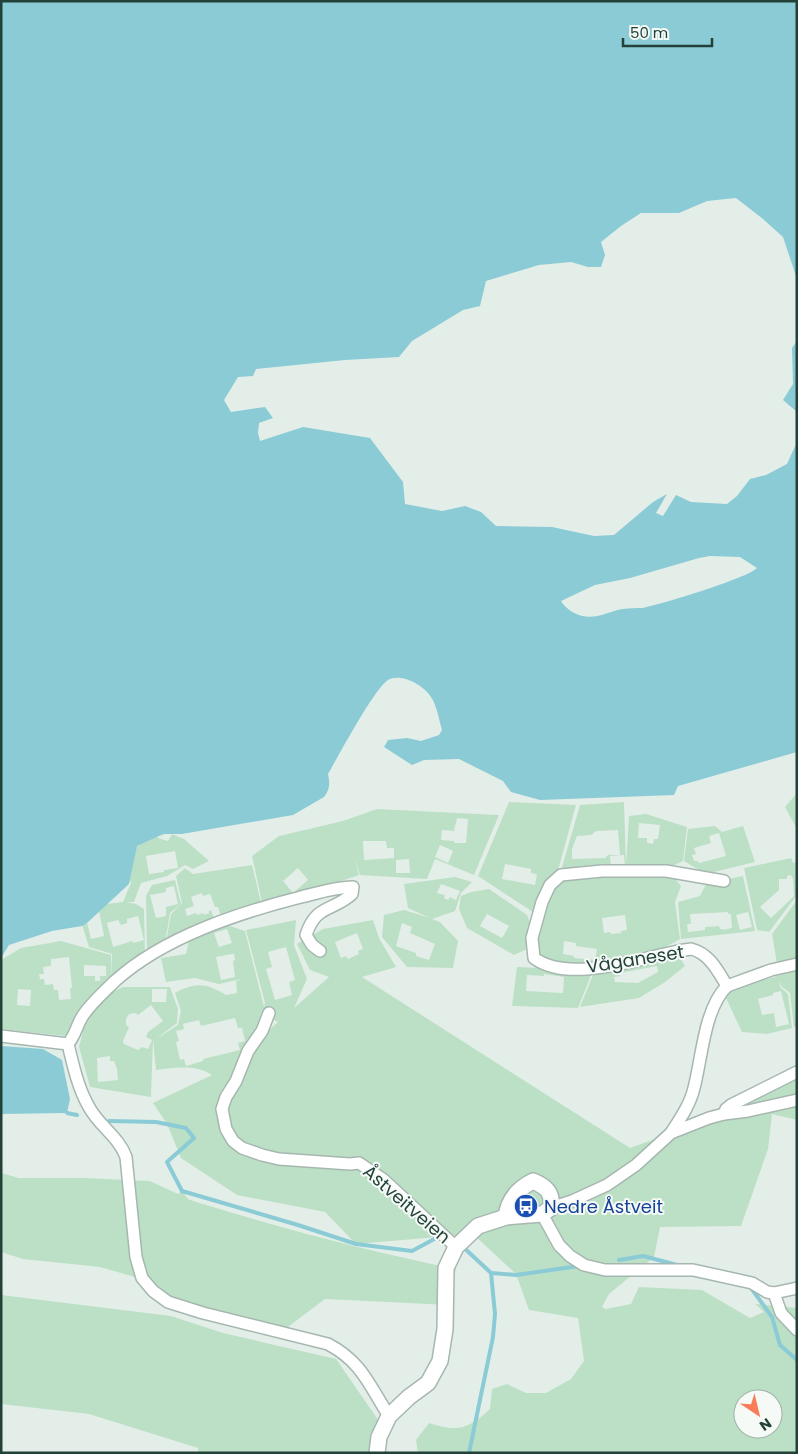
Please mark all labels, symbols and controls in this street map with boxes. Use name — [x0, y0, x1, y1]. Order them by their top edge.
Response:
scale bar — [623, 15, 712, 47]
text: 50 m — [630, 22, 668, 43]
street label: Våganeset — [584, 939, 686, 979]
street label: Åstveitveien — [358, 1159, 456, 1249]
bus stop icon: Nedre Åstveit — [513, 1193, 539, 1219]
place label: Nedre Åstveit — [544, 1194, 663, 1219]
north arrow — [733, 1389, 783, 1439]
text: N — [755, 1413, 776, 1436]

